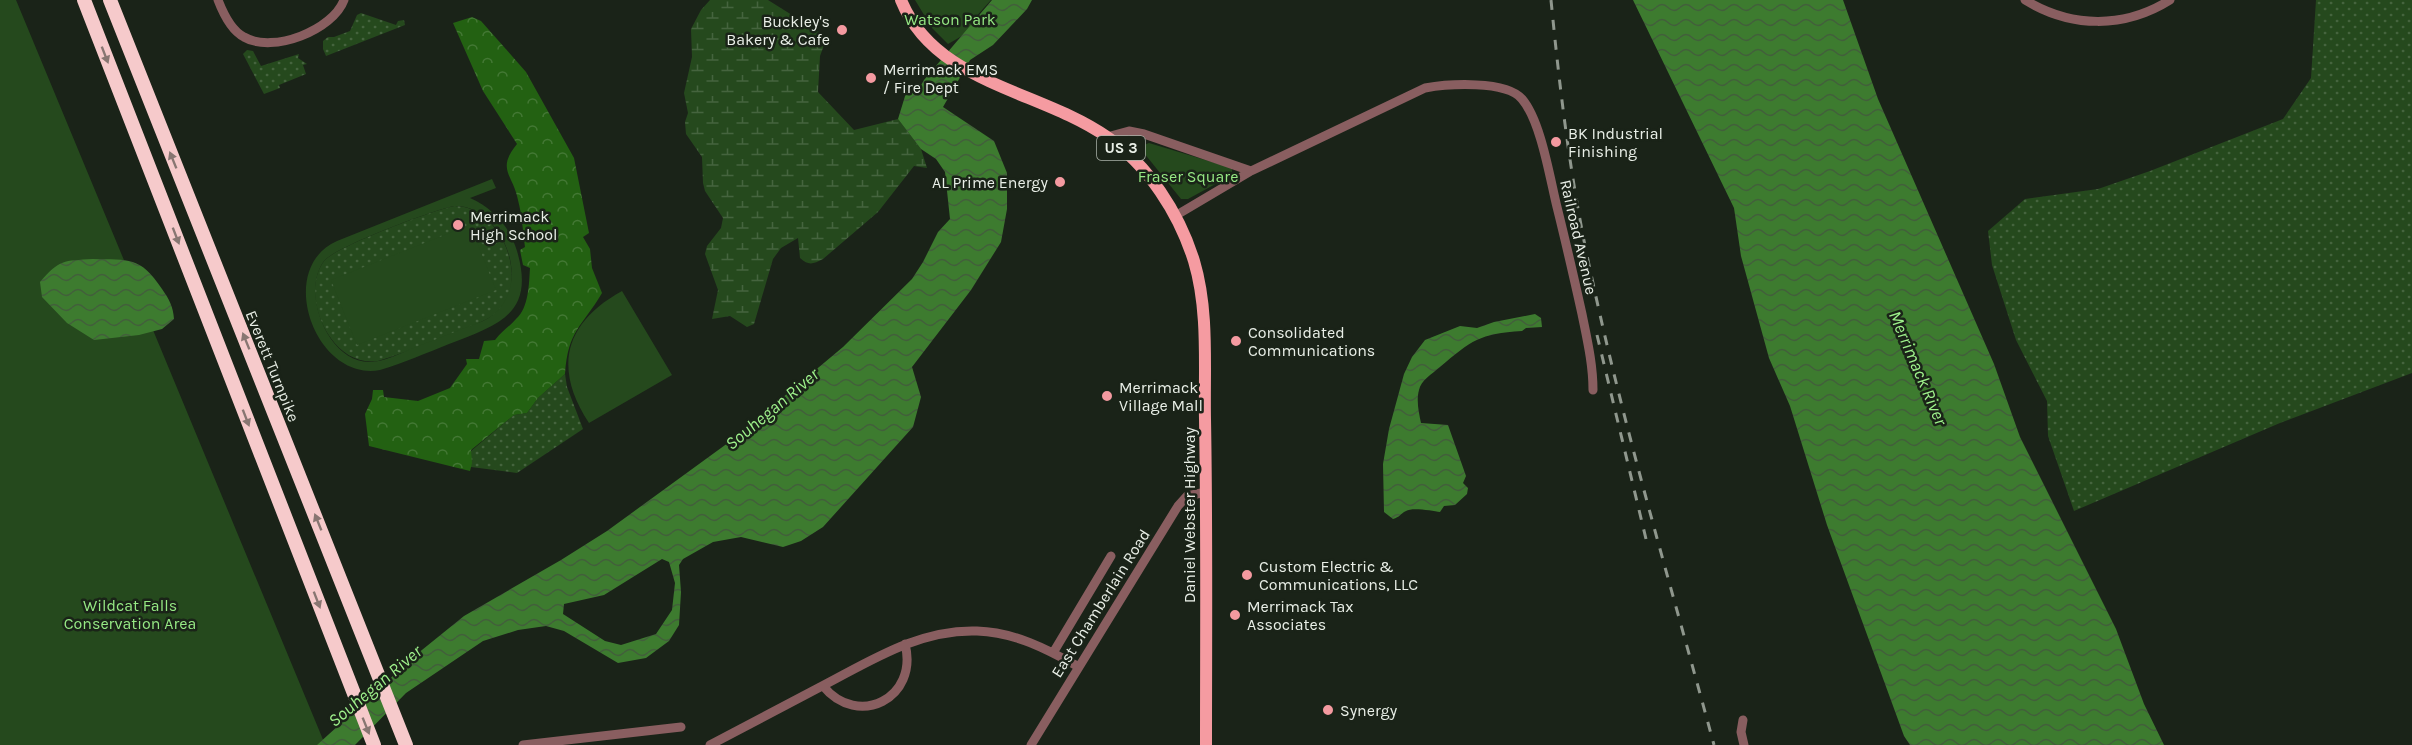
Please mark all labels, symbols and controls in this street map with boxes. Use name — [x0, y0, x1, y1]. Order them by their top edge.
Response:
park label: Watson Park — [904, 10, 996, 29]
place label: Buckley's Bakery & Cafe — [726, 12, 830, 49]
marker: Buckley's Bakery & Cafe — [835, 23, 849, 37]
one-way arrow — [100, 46, 110, 64]
place label: Merrimack EMS / Fire Dept — [883, 60, 998, 97]
marker: Merrimack EMS / Fire Dept — [864, 71, 878, 85]
place label: BK Industrial Finishing — [1568, 124, 1663, 161]
marker: BK Industrial Finishing — [1549, 135, 1563, 149]
road number: US 3 — [1097, 136, 1145, 160]
one-way arrow — [168, 151, 178, 169]
park label: Fraser Square — [1138, 167, 1238, 186]
place label: AL Prime Energy — [932, 173, 1049, 192]
marker: AL Prime Energy — [1053, 175, 1067, 189]
street label: Railroad Avenue — [1556, 178, 1601, 296]
place label: Merrimack High School — [470, 207, 558, 244]
marker: Merrimack High School — [451, 218, 465, 232]
one-way arrow — [171, 228, 181, 246]
water label: Merrimack River — [1884, 307, 1952, 429]
street label: Everett Turnpike — [242, 308, 304, 425]
place label: Consolidated Communications — [1248, 323, 1375, 360]
one-way arrow — [240, 332, 250, 350]
marker: Consolidated Communications — [1229, 334, 1243, 348]
water label: Souhegan River — [721, 363, 824, 455]
place label: Merrimack Village Mall — [1119, 378, 1203, 415]
marker: Merrimack Village Mall — [1100, 389, 1114, 403]
one-way arrow — [242, 409, 252, 427]
street label: Daniel Webster Highway — [1180, 426, 1199, 603]
one-way arrow — [312, 513, 322, 531]
street label: East Chamberlain Road — [1047, 526, 1154, 681]
place label: Custom Electric & Communications, LLC — [1259, 557, 1418, 594]
marker: Custom Electric & Communications, LLC — [1240, 568, 1254, 582]
one-way arrow — [313, 591, 322, 609]
park label: Wildcat Falls Conservation Area — [64, 596, 196, 633]
place label: Merrimack Tax Associates — [1247, 597, 1354, 634]
marker: Merrimack Tax Associates — [1228, 608, 1242, 622]
water label: Souhegan River — [324, 640, 427, 732]
place label: Synergy — [1340, 701, 1398, 720]
marker: Synergy — [1321, 703, 1335, 717]
one-way arrow — [362, 717, 371, 735]

